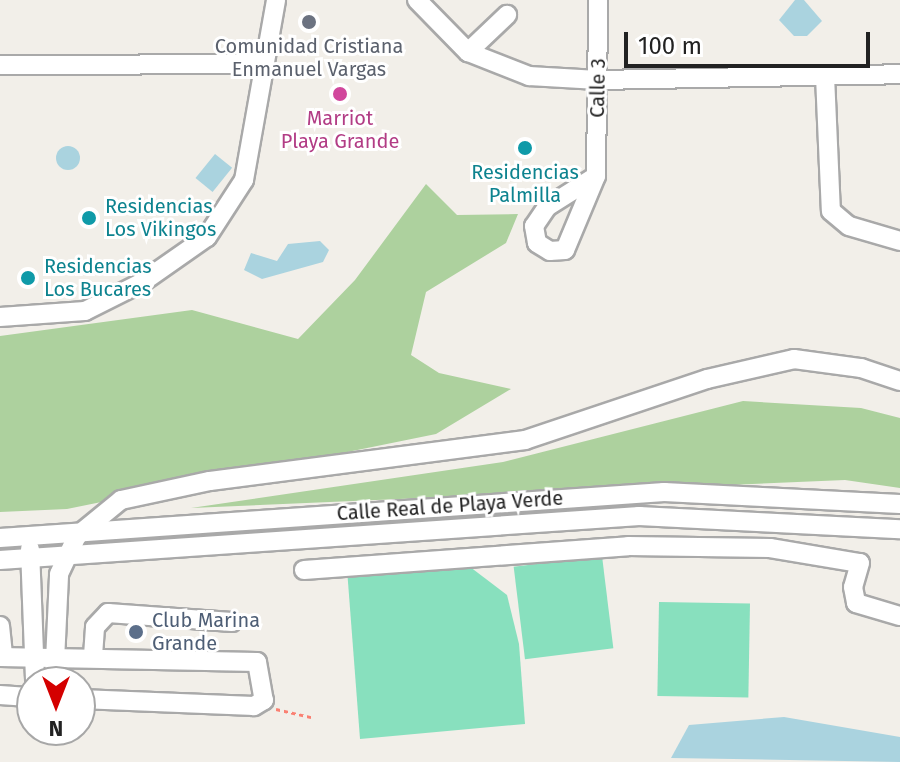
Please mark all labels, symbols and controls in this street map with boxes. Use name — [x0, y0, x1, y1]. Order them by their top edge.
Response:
marker: Comunidad Cristiana Enmanuel Vargas — [300, 13, 318, 31]
scale bar — [628, 16, 874, 66]
text: 100 m — [638, 32, 702, 60]
place label: Comunidad Cristiana Enmanuel Vargas — [215, 34, 403, 81]
street label: Calle 3 — [585, 58, 611, 118]
marker: Marriot Playa Grande — [331, 85, 349, 103]
place label: Marriot Playa Grande — [281, 106, 399, 153]
marker: Residencias Palmilla — [516, 139, 534, 157]
place label: Residencias Palmilla — [471, 160, 579, 207]
place label: Residencias Los Vikingos — [105, 194, 216, 241]
marker: Residencias Los Vikingos — [80, 209, 98, 227]
place label: Residencias Los Bucares — [44, 254, 151, 301]
marker: Residencias Los Bucares — [19, 269, 37, 287]
street label: Calle Real de Playa Verde — [336, 486, 564, 526]
place label: Club Marina Grande — [152, 608, 260, 655]
marker: Club Marina Grande — [127, 623, 145, 641]
north arrow — [16, 666, 96, 746]
text: N — [49, 715, 63, 742]

